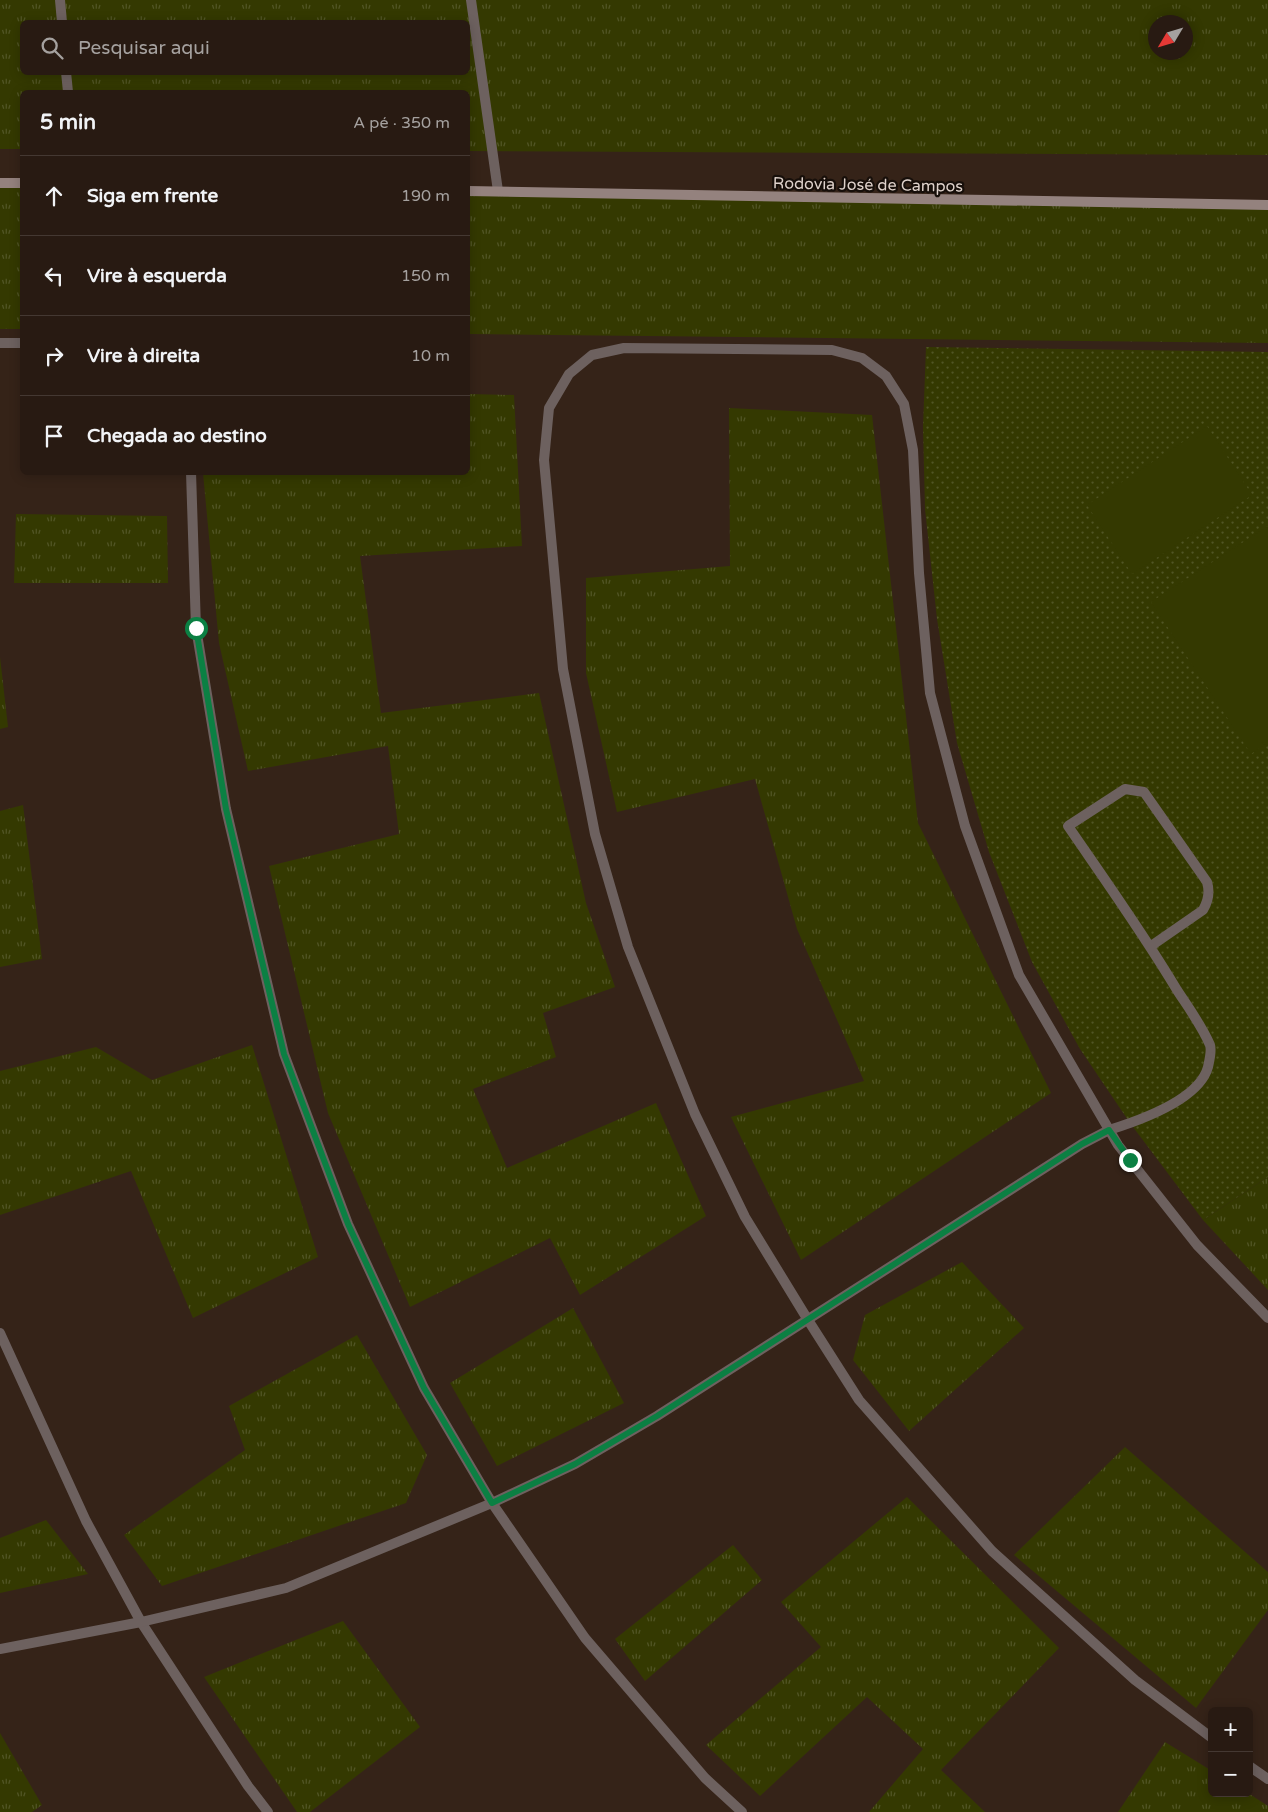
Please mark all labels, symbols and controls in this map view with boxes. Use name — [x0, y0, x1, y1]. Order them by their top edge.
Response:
north arrow — [1148, 15, 1193, 60]
search box — [20, 20, 470, 75]
icon: search — [38, 34, 66, 62]
text: Pesquisar aqui — [78, 37, 210, 59]
text: 5 min — [40, 110, 96, 135]
text: A pé · 350 m — [353, 113, 450, 133]
street label: Rodovia José de Campos — [773, 173, 963, 197]
icon: ahead — [40, 182, 68, 210]
text: Siga em frente — [87, 185, 218, 207]
text: 190 m — [401, 186, 450, 206]
icon: left — [40, 262, 68, 290]
text: Vire à esquerda — [87, 265, 227, 287]
text: 150 m — [401, 266, 450, 286]
icon: right — [40, 342, 68, 370]
text: Vire à direita — [87, 345, 200, 367]
text: 10 m — [411, 346, 450, 366]
icon: arrive — [40, 422, 68, 450]
text: Chegada ao destino — [87, 425, 267, 447]
route start — [185, 617, 208, 640]
route end — [1119, 1149, 1142, 1172]
map controls — [1208, 1707, 1253, 1797]
button: + — [1208, 1707, 1253, 1752]
button: − — [1208, 1752, 1253, 1797]

